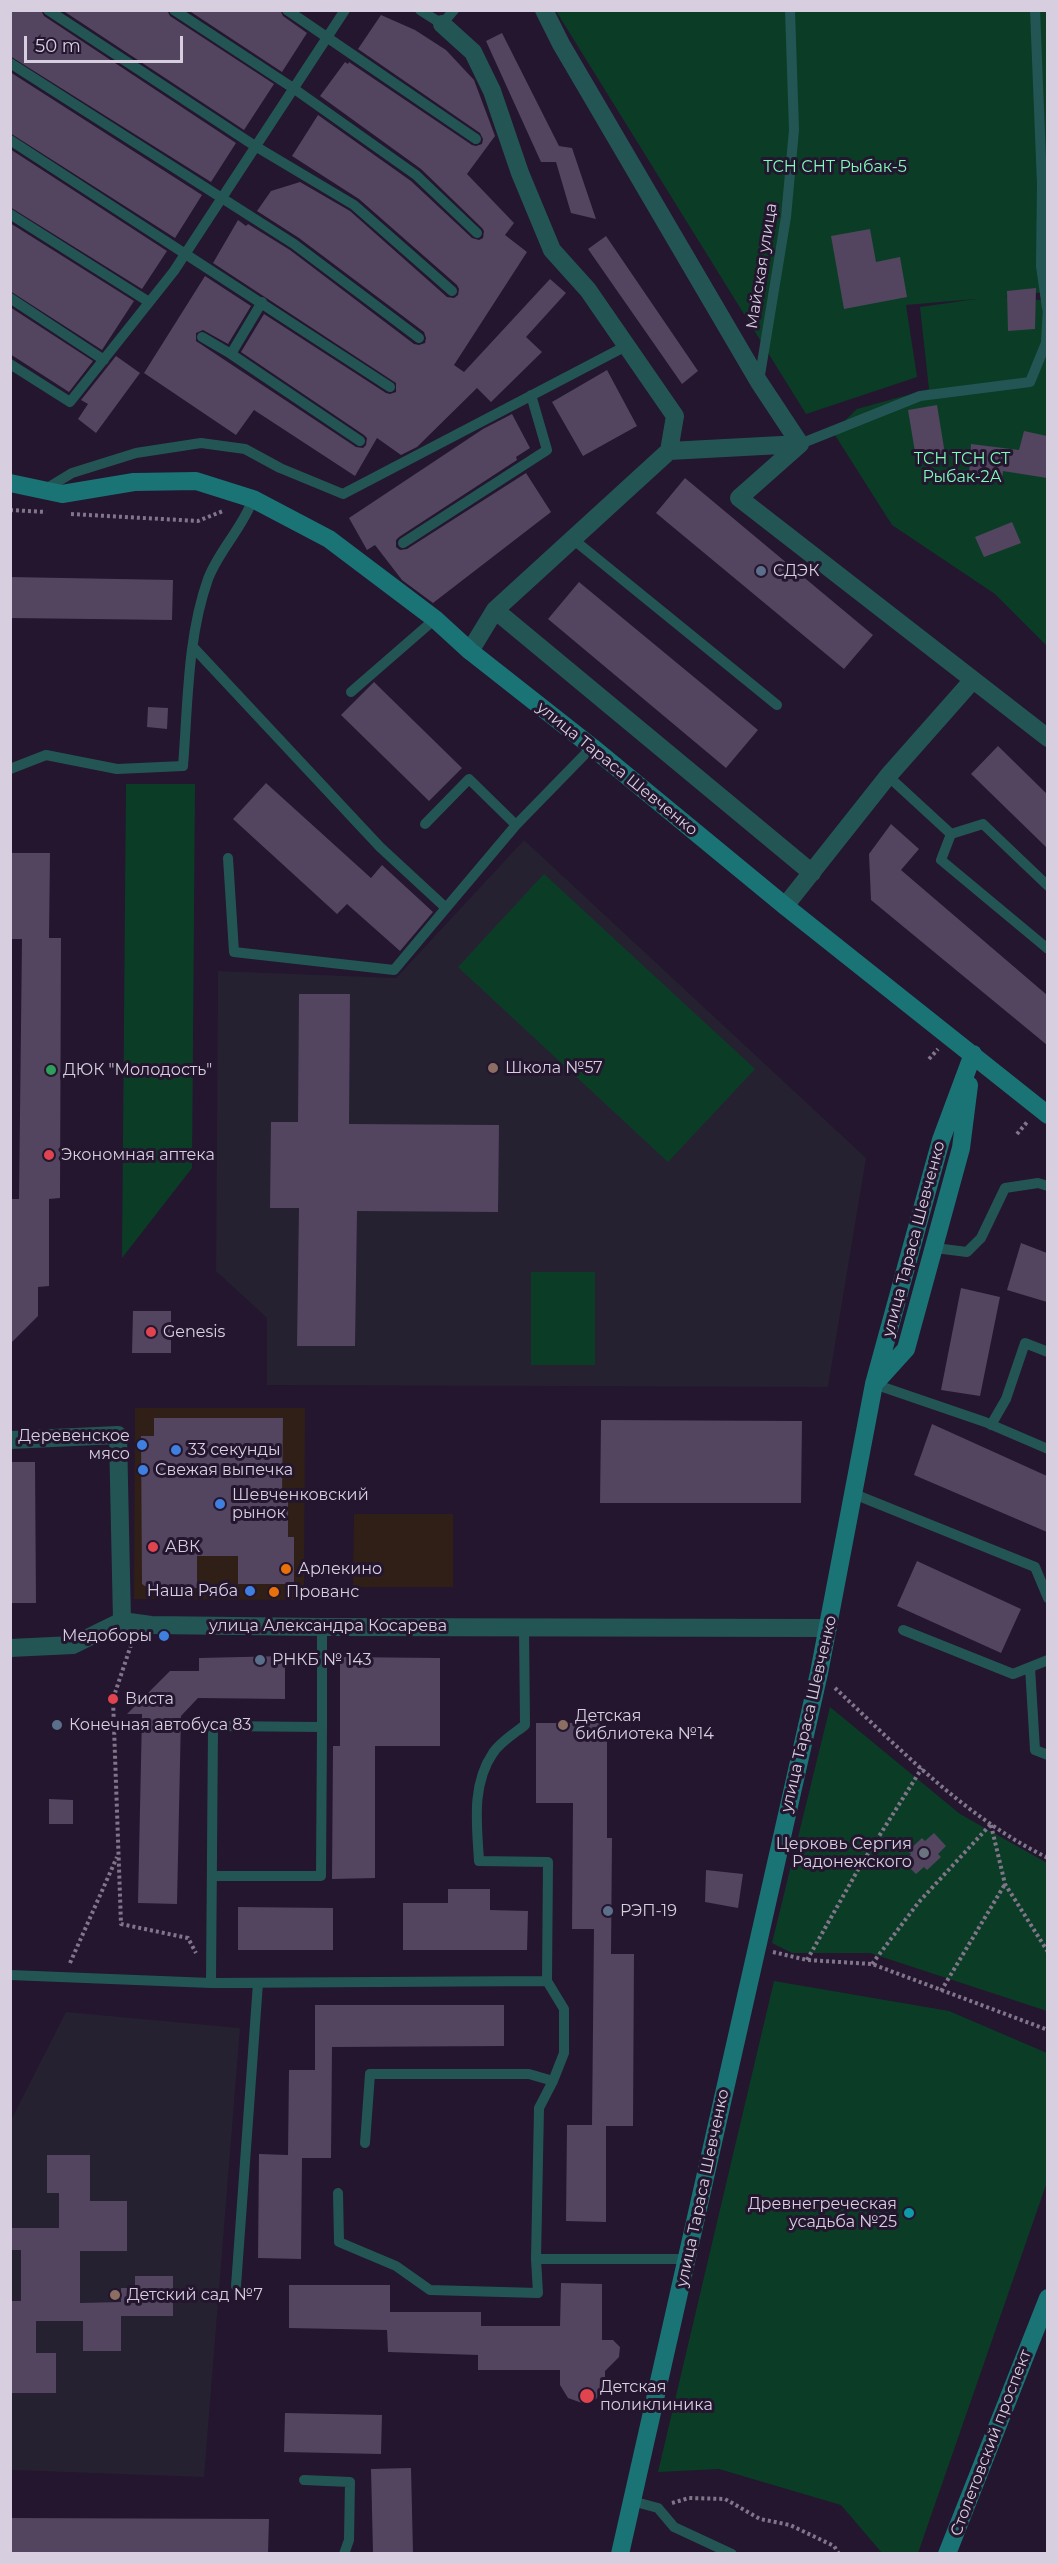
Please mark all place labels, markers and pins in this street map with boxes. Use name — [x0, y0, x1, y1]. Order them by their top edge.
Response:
place label: СДЭК — [773, 561, 819, 581]
marker: СДЭК — [754, 564, 768, 578]
place label: Школа №57 — [505, 1058, 603, 1078]
place label: ДЮК "Молодость" — [63, 1060, 212, 1080]
marker: Школа №57 — [486, 1061, 500, 1075]
marker: ДЮК "Молодость" — [44, 1063, 58, 1077]
place label: Экономная аптека — [61, 1145, 215, 1165]
marker: Экономная аптека — [42, 1148, 56, 1162]
place label: Genesis — [163, 1322, 225, 1342]
marker: Genesis — [144, 1325, 158, 1339]
place label: Деревенское мясо — [18, 1426, 130, 1464]
marker: Деревенское мясо — [135, 1438, 149, 1452]
place label: 33 секунды — [188, 1440, 281, 1460]
marker: 33 секунды — [169, 1443, 183, 1457]
place label: Свежая выпечка — [155, 1460, 293, 1480]
marker: Свежая выпечка — [136, 1463, 150, 1477]
place label: Шевченковский рынок — [232, 1485, 369, 1523]
marker: Шевченковский рынок — [213, 1497, 227, 1511]
place label: АВК — [165, 1537, 200, 1557]
marker: АВК — [146, 1540, 160, 1554]
place label: Арлекино — [298, 1559, 382, 1579]
marker: Арлекино — [279, 1562, 293, 1576]
place label: Наша Ряба — [147, 1581, 238, 1601]
place label: Прованс — [286, 1582, 359, 1602]
marker: Наша Ряба — [243, 1584, 257, 1598]
marker: Прованс — [267, 1585, 281, 1599]
place label: Медоборы — [62, 1626, 152, 1646]
marker: Медоборы — [157, 1629, 171, 1643]
place label: РНКБ № 143 — [272, 1650, 372, 1670]
marker: РНКБ № 143 — [253, 1653, 267, 1667]
place label: Виста — [125, 1689, 174, 1709]
marker: Виста — [106, 1692, 120, 1706]
place label: Детская библиотека №14 — [575, 1706, 714, 1744]
place label: Конечная автобуса 83 — [69, 1715, 251, 1735]
marker: Конечная автобуса 83 — [50, 1718, 64, 1732]
marker: Детская библиотека №14 — [556, 1718, 570, 1732]
place label: Церковь Сергия Радонежского — [776, 1834, 912, 1872]
marker: Церковь Сергия Радонежского — [917, 1846, 931, 1860]
place label: РЭП-19 — [620, 1901, 677, 1921]
marker: РЭП-19 — [601, 1904, 615, 1918]
place label: Древнегреческая усадьба №25 — [748, 2194, 897, 2232]
marker: Древнегреческая усадьба №25 — [902, 2206, 916, 2220]
place label: Детский сад №7 — [127, 2285, 263, 2305]
marker: Детский сад №7 — [108, 2288, 122, 2302]
place label: Детская поликлиника — [600, 2377, 713, 2415]
marker: Детская поликлиника — [578, 2387, 596, 2405]

